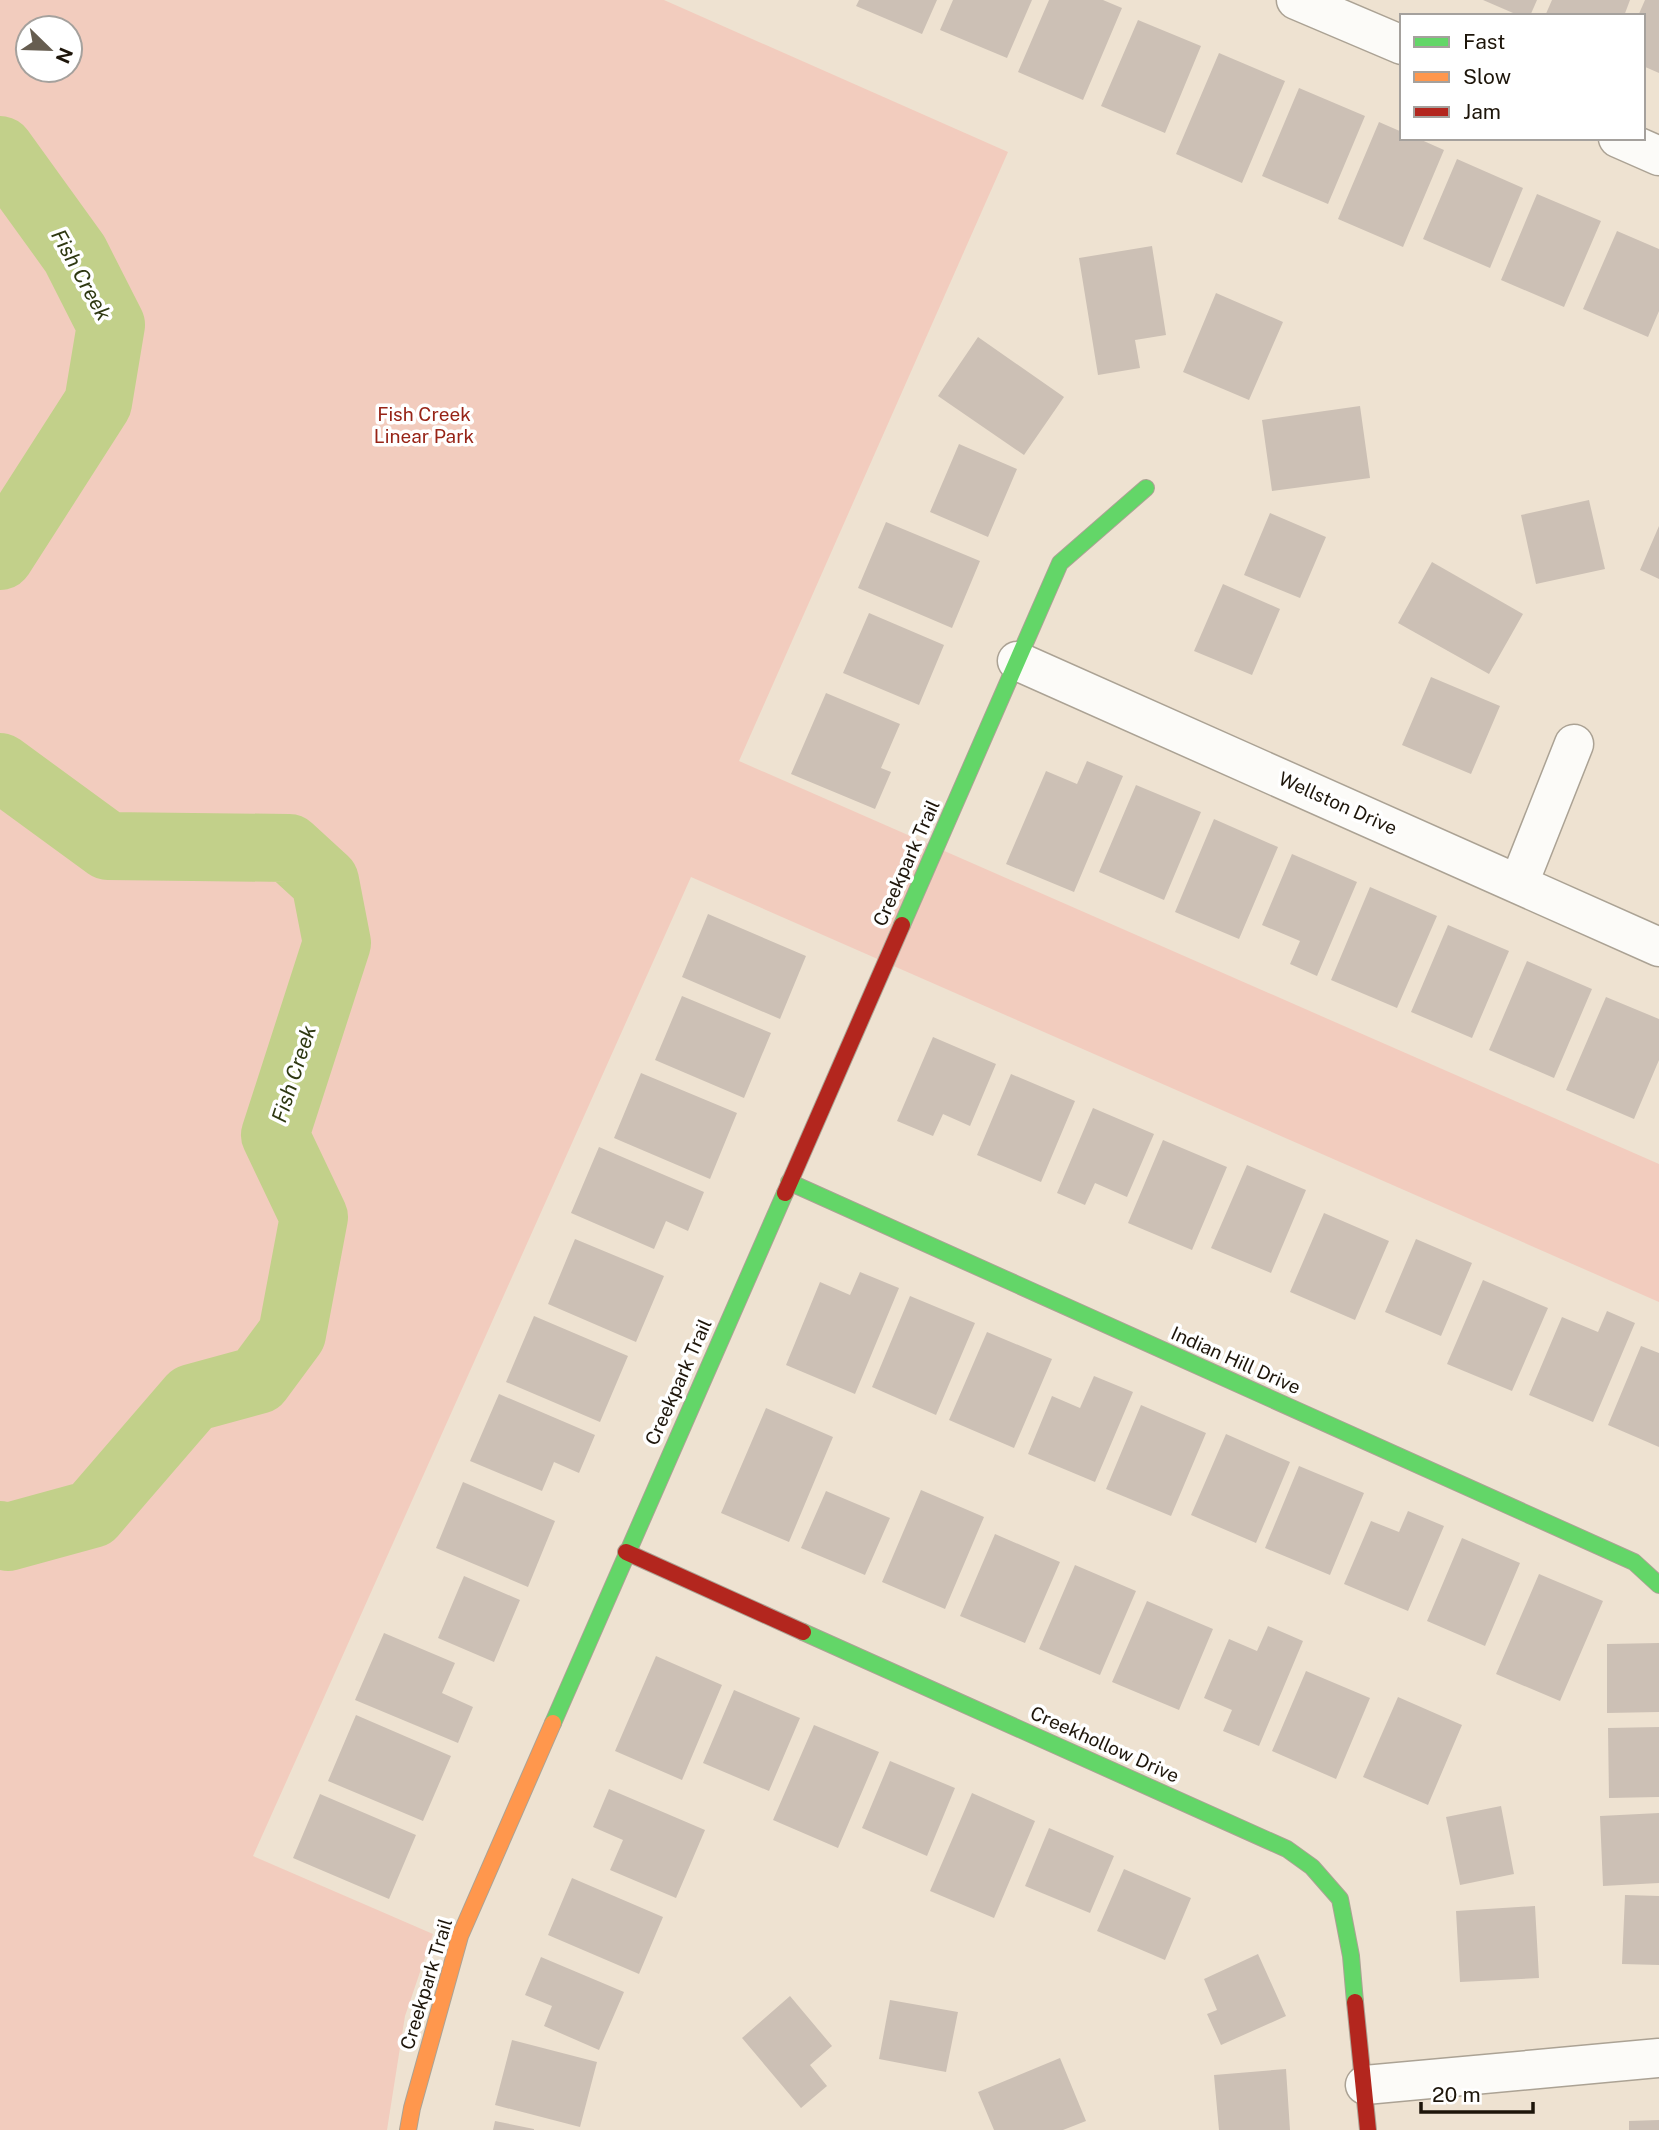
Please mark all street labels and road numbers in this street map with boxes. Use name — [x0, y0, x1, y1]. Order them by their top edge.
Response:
street label: Wellston Drive — [1275, 767, 1401, 839]
street label: Creekpark Trail — [868, 796, 944, 930]
street label: Creekpark Trail — [640, 1315, 716, 1449]
street label: Indian Hill Drive — [1168, 1322, 1304, 1398]
street label: Creekhollow Drive — [1027, 1701, 1183, 1787]
street label: Creekpark Trail — [396, 1916, 456, 2052]

